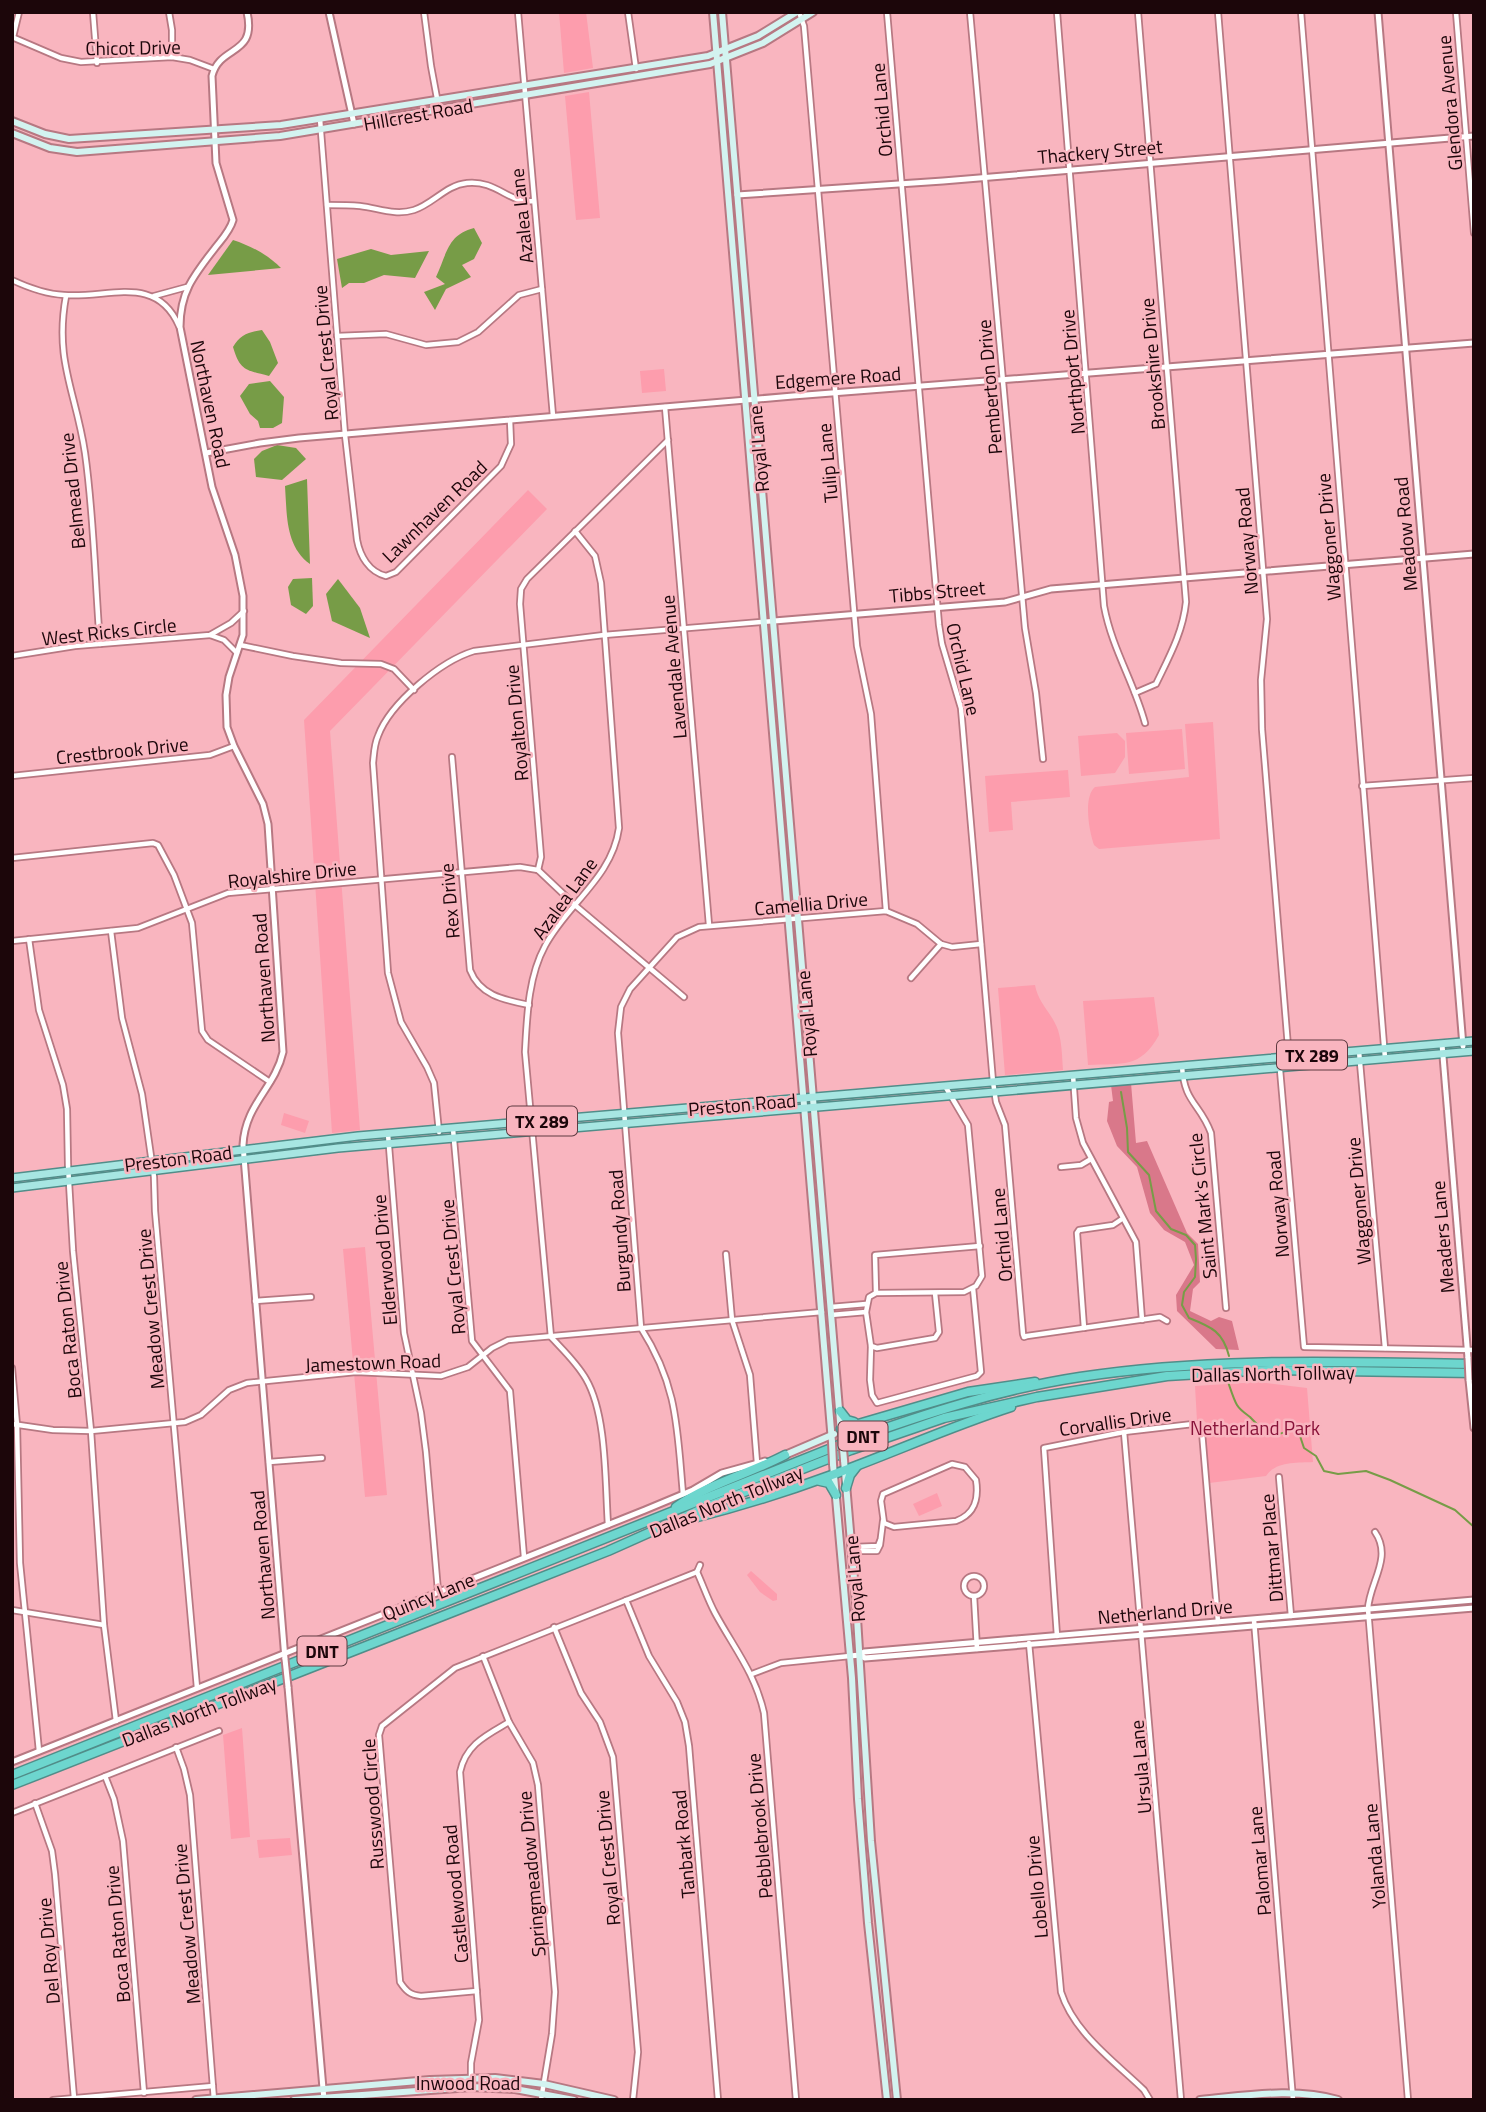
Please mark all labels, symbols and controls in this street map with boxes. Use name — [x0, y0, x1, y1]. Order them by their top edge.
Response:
street label: Chicot Drive — [85, 32, 181, 62]
street label: Glendora Avenue — [1429, 34, 1469, 172]
street label: Orchid Lane — [862, 62, 900, 158]
street label: Hillcrest Road — [361, 90, 475, 138]
street label: Thackery Street — [1036, 131, 1164, 171]
street label: Azalea Lane — [502, 167, 540, 265]
street label: Royal Crest Drive — [305, 284, 345, 422]
street label: Brookshire Drive — [1132, 297, 1172, 431]
street label: Northport Drive — [1052, 308, 1092, 436]
street label: Pemberton Drive — [969, 318, 1009, 456]
street label: Northaven Road — [183, 338, 239, 470]
street label: Edgemere Road — [774, 358, 902, 396]
street label: Royal Lane — [740, 404, 776, 494]
street label: Tulip Lane — [809, 422, 845, 504]
street label: Belmead Drive — [51, 432, 93, 550]
street label: Lawnhaven Road — [375, 453, 493, 569]
street label: Waggoner Drive — [1308, 472, 1348, 602]
street label: Meadow Road — [1386, 476, 1424, 592]
street label: Norway Road — [1227, 486, 1265, 596]
street label: Tibbs Street — [888, 572, 986, 610]
street label: Lavendale Avenue — [652, 594, 694, 740]
street label: West Ricks Circle — [40, 610, 178, 652]
street label: Orchid Lane — [939, 620, 989, 718]
street label: Royalton Drive — [496, 663, 536, 783]
street label: Crestbrook Drive — [54, 729, 190, 771]
street label: Azalea Lane — [524, 851, 604, 945]
street label: Royalshire Drive — [226, 853, 358, 895]
street label: Rex Drive — [431, 862, 467, 940]
street label: Camellia Drive — [753, 884, 869, 922]
street label: Northaven Road — [244, 912, 282, 1044]
street label: Royal Lane — [788, 969, 824, 1059]
road number: TX 289 — [1277, 1040, 1347, 1070]
street label: Preston Road — [687, 1085, 797, 1123]
road number: TX 289 — [507, 1106, 577, 1136]
street label: Saint Mark's Circle — [1180, 1132, 1224, 1280]
street label: Waggoner Drive — [1338, 1136, 1378, 1266]
street label: Preston Road — [122, 1137, 234, 1179]
street label: Norway Road — [1258, 1149, 1296, 1259]
street label: Burgundy Road — [600, 1169, 638, 1293]
street label: Meaders Lane — [1423, 1180, 1461, 1294]
street label: Orchid Lane — [982, 1187, 1020, 1283]
street label: Elderwood Drive — [364, 1193, 404, 1327]
street label: Royal Crest Drive — [432, 1198, 472, 1336]
street label: Meadow Crest Drive — [129, 1227, 171, 1391]
street label: Boca Raton Drive — [45, 1260, 89, 1400]
street label: Jamestown Road — [305, 1345, 441, 1379]
street label: Dallas North Tollway — [1191, 1357, 1355, 1389]
street label: Corvallis Drive — [1057, 1399, 1173, 1443]
park label: Netherland Park — [1190, 1413, 1320, 1442]
road number: DNT — [838, 1422, 888, 1450]
street label: Dallas North Tollway — [645, 1457, 807, 1545]
street label: Northaven Road — [242, 1489, 282, 1621]
street label: Dittmar Place — [1252, 1493, 1290, 1603]
street label: Royal Lane — [836, 1534, 872, 1624]
street label: Quincy Lane — [378, 1564, 478, 1628]
street label: Netherland Drive — [1096, 1591, 1234, 1631]
road number: DNT — [298, 1636, 346, 1666]
street label: Dallas North Tollway — [117, 1668, 281, 1754]
street label: Ursula Lane — [1121, 1719, 1159, 1815]
street label: Russwood Circle — [353, 1738, 391, 1870]
street label: Pebblebrook Drive — [738, 1752, 780, 1900]
street label: Royal Crest Drive — [587, 1789, 627, 1927]
street label: Tanbark Road — [664, 1789, 702, 1899]
street label: Springmeadow Drive — [509, 1790, 553, 1958]
street label: Yolanda Lane — [1355, 1802, 1393, 1910]
street label: Palomar Lane — [1240, 1805, 1278, 1917]
street label: Castlewood Road — [434, 1823, 476, 1965]
street label: Lobello Drive — [1017, 1834, 1055, 1940]
street label: Meadow Crest Drive — [165, 1842, 207, 2006]
street label: Boca Raton Drive — [97, 1864, 137, 2004]
street label: Del Roy Drive — [29, 1897, 67, 2005]
street label: Inwood Road — [416, 2068, 520, 2097]

